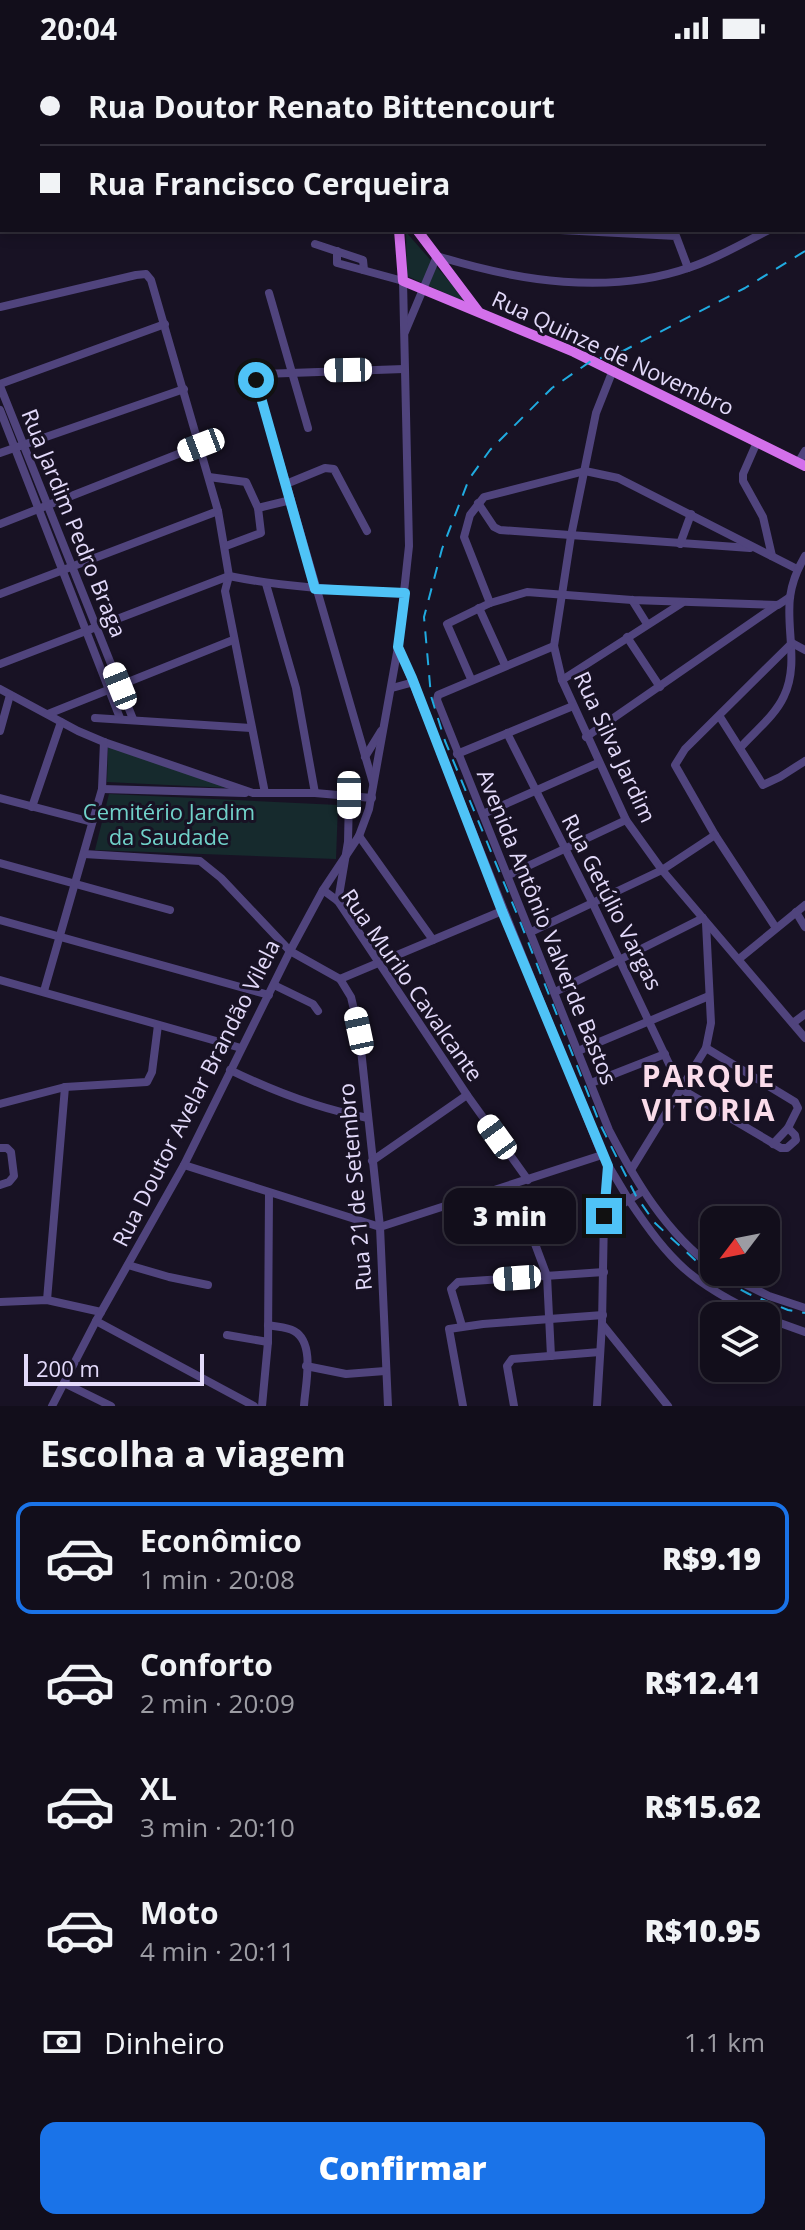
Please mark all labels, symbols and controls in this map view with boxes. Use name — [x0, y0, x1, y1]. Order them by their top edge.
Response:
text: 20:04 — [40, 8, 117, 49]
text: Rua Doutor Renato Bittencourt — [88, 86, 555, 127]
text: Rua Francisco Cerqueira — [88, 163, 450, 204]
street label: Rua Quinze de Novembro — [488, 283, 739, 421]
car — [324, 358, 372, 382]
route start — [238, 362, 274, 398]
street label: Rua Jardim Pedro Braga — [15, 404, 135, 641]
car — [174, 425, 228, 465]
car — [100, 659, 140, 713]
street label: Rua Silva Jardim — [568, 666, 664, 827]
street label: Avenida Antônio Valverde Bastos — [471, 765, 625, 1089]
car — [337, 771, 361, 819]
park label: Cemitério Jardim da Saudade — [83, 796, 255, 851]
street label: Rua Getúlio Vargas — [556, 808, 670, 995]
street label: Rua Murilo Cavalcante — [335, 882, 491, 1087]
street label: Rua Doutor Avelar Brandão Vilela — [104, 934, 286, 1251]
car — [342, 1005, 376, 1057]
district label: PARQUE VITORIA — [641, 1055, 777, 1130]
street label: Rua 21 de Setembro — [330, 1082, 378, 1292]
car — [473, 1111, 521, 1163]
callout: 3 min — [444, 1188, 576, 1244]
text: 3 min — [473, 1198, 547, 1234]
route end — [586, 1198, 622, 1234]
north arrow — [700, 1206, 780, 1286]
map controls — [700, 1206, 780, 1382]
car — [492, 1264, 542, 1292]
button: layers — [700, 1302, 780, 1382]
scale bar — [24, 1350, 204, 1386]
text: 200 m — [36, 1353, 100, 1383]
text: Escolha a viagem — [40, 1429, 346, 1478]
text: Econômico — [140, 1520, 302, 1561]
icon: car — [44, 1522, 116, 1594]
text: R$9.19 — [662, 1538, 761, 1579]
text: 1 min · 20:08 — [140, 1561, 295, 1597]
text: Conforto — [140, 1644, 273, 1685]
icon: car — [44, 1646, 116, 1718]
text: R$12.41 — [644, 1662, 761, 1703]
text: 2 min · 20:09 — [140, 1685, 295, 1721]
text: XL — [140, 1768, 177, 1809]
icon: car — [44, 1770, 116, 1842]
text: R$15.62 — [644, 1786, 761, 1827]
text: 3 min · 20:10 — [140, 1809, 295, 1845]
text: Moto — [140, 1892, 218, 1933]
icon: car — [44, 1894, 116, 1966]
text: R$10.95 — [644, 1910, 761, 1951]
text: 4 min · 20:11 — [140, 1933, 295, 1969]
icon: cash — [40, 2020, 84, 2064]
text: Dinheiro — [104, 2022, 225, 2063]
text: 1.1 km — [684, 2024, 765, 2060]
button: Confirmar — [40, 2122, 765, 2214]

